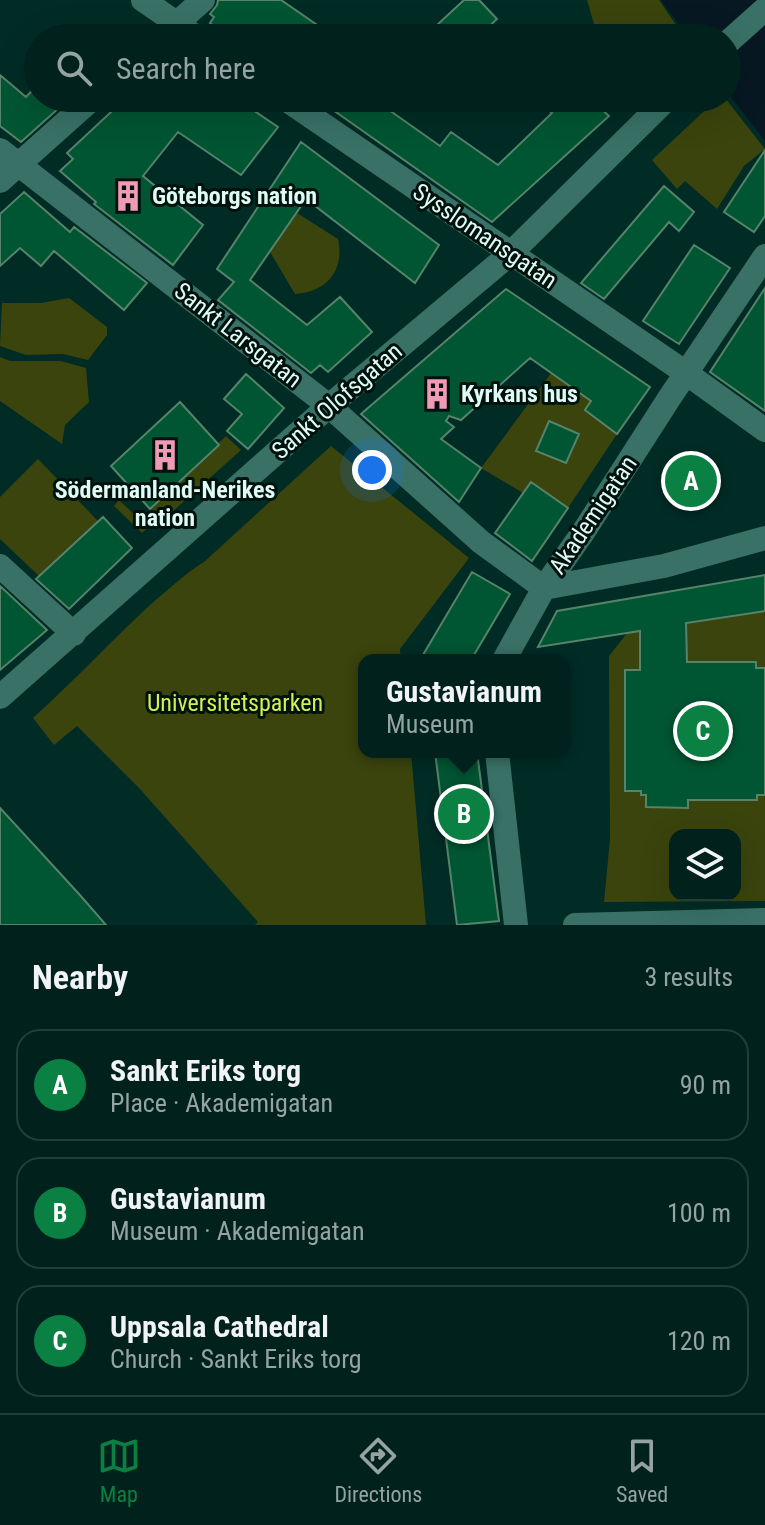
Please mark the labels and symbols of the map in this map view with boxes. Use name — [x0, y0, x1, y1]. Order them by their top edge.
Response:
street label: Sysslomansgatan — [408, 178, 562, 294]
building icon: Göteborgs nation — [111, 179, 145, 213]
place label: Göteborgs nation — [152, 182, 317, 210]
street label: Sankt Larsgatan — [169, 277, 307, 393]
street label: Sankt Olofsgatan — [266, 337, 408, 465]
building icon: Kyrkans hus — [420, 377, 454, 411]
place label: Kyrkans hus — [461, 380, 578, 408]
building icon: Södermanland-Nerikes nation — [148, 438, 182, 472]
your location — [352, 450, 392, 490]
street label: Akademigatan — [543, 451, 643, 579]
pin: A — [665, 451, 717, 511]
place label: Södermanland-Nerikes nation — [55, 476, 275, 532]
park label: Universitetsparken — [147, 689, 323, 717]
pin: C — [677, 701, 729, 761]
pin: B — [438, 784, 490, 844]

